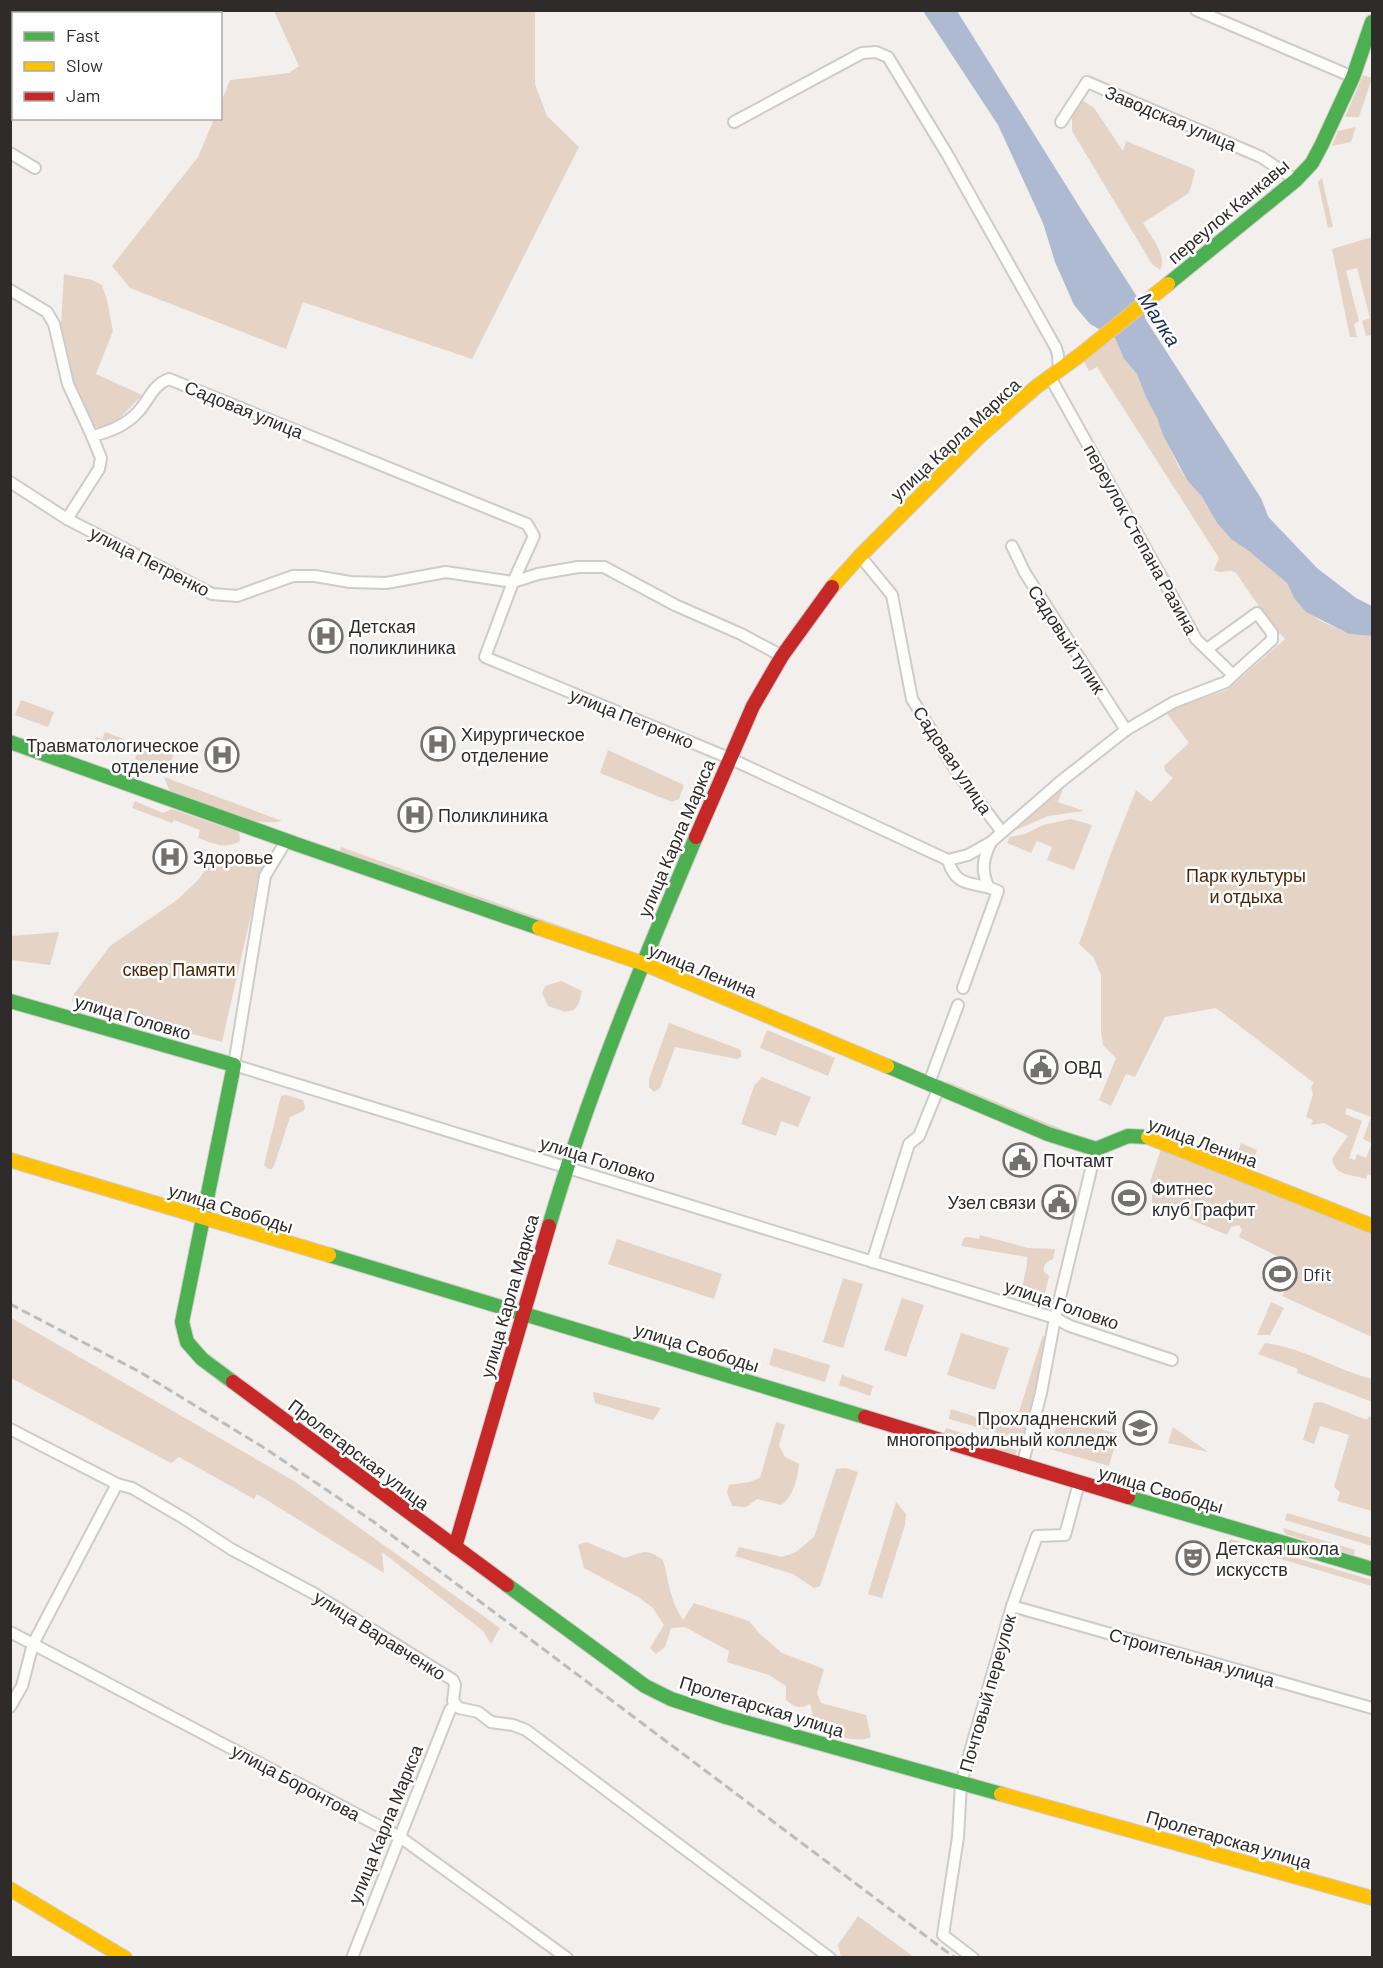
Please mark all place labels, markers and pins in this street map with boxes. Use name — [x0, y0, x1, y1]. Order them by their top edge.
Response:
place label: Детская поликлиника — [349, 615, 457, 658]
hospital icon: Детская поликлиника — [308, 618, 344, 654]
place label: Хирургическое отделение — [461, 723, 585, 766]
hospital icon: Хирургическое отделение — [420, 726, 456, 762]
place label: Травматологическое отделение — [26, 734, 199, 777]
hospital icon: Травматологическое отделение — [204, 737, 240, 773]
hospital icon: Поликлиника — [397, 797, 433, 833]
place label: Поликлиника — [438, 804, 549, 826]
hospital icon: Здоровье — [152, 839, 188, 875]
place label: Здоровье — [193, 846, 273, 868]
public building icon: ОВД — [1023, 1049, 1059, 1085]
place label: ОВД — [1064, 1056, 1102, 1078]
public building icon: Почтамт — [1002, 1142, 1038, 1178]
place label: Почтамт — [1043, 1149, 1114, 1171]
place label: Фитнес клуб Графит — [1152, 1177, 1256, 1220]
sports icon: Фитнес клуб Графит — [1111, 1180, 1147, 1216]
public building icon: Узел связи — [1041, 1184, 1077, 1220]
place label: Узел связи — [948, 1191, 1036, 1213]
sports icon: Dfit — [1262, 1256, 1298, 1292]
place label: Dfit — [1303, 1263, 1332, 1285]
place label: Прохладненский многопрофильный колледж — [887, 1407, 1117, 1450]
school or university icon: Прохладненский многопрофильный колледж — [1122, 1410, 1158, 1446]
place label: Детская школа искусств — [1216, 1537, 1340, 1580]
theatre icon: Детская школа искусств — [1175, 1540, 1211, 1576]

